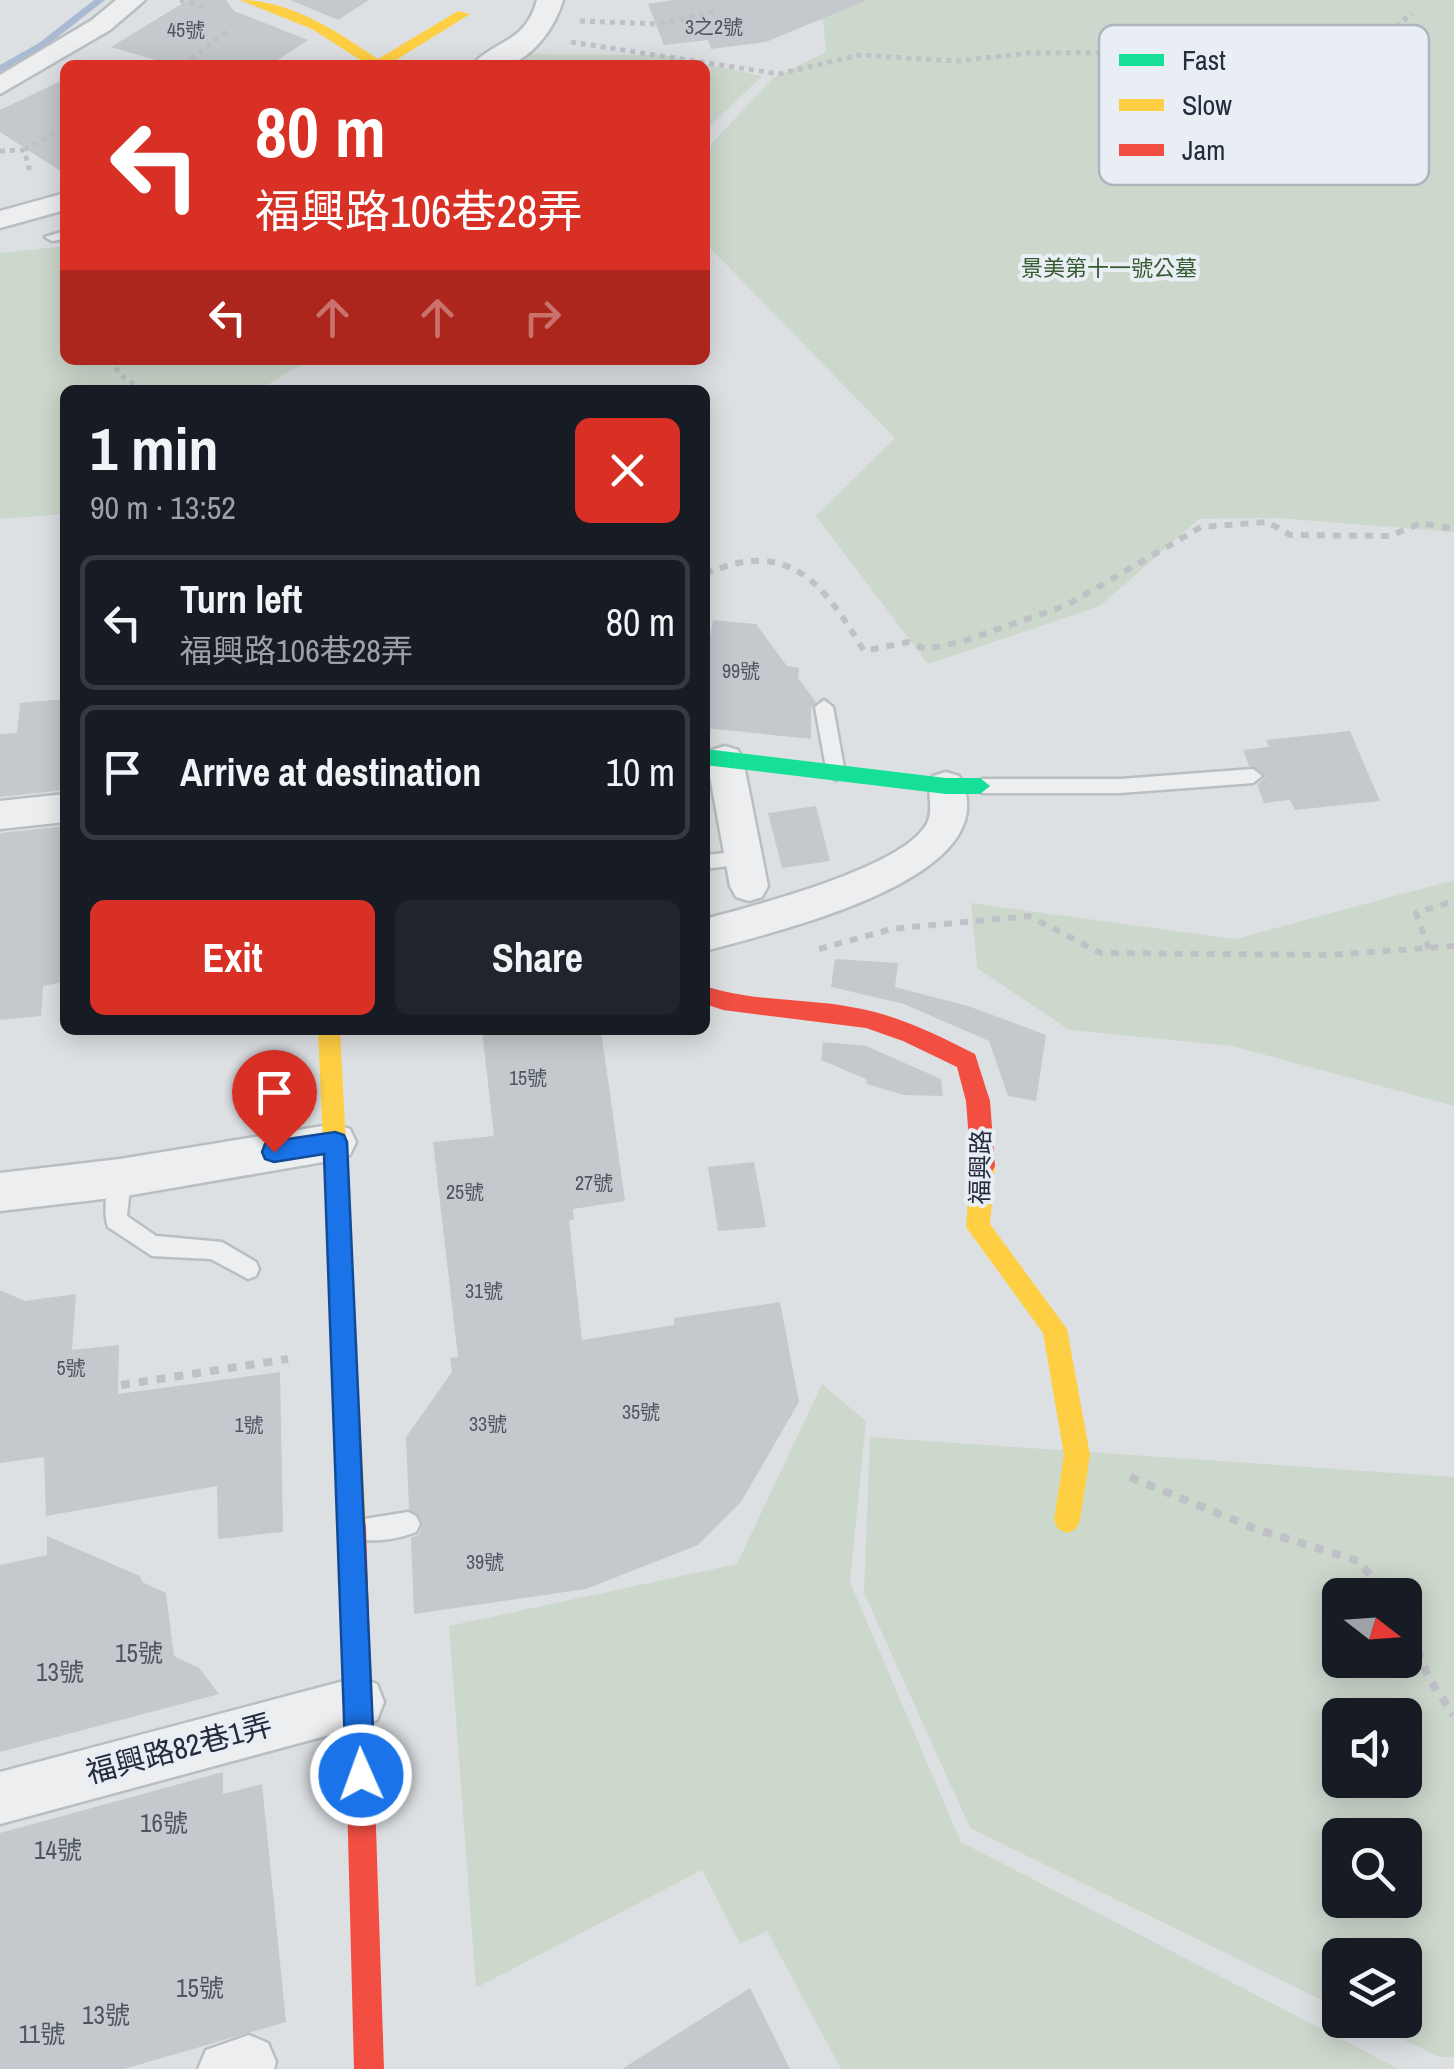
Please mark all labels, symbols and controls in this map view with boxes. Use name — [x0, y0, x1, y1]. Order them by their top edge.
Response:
house number: 3之2號 — [685, 13, 743, 40]
house number: 45號 — [167, 16, 205, 43]
legend — [1099, 25, 1429, 185]
text: Fast — [1182, 41, 1226, 79]
text: 80 m — [255, 85, 386, 179]
text: Slow — [1182, 86, 1232, 124]
icon: left — [90, 100, 220, 230]
text: Jam — [1182, 131, 1225, 169]
text: 福興路106巷28弄 — [255, 180, 583, 241]
park label: 景美第十一號公墓 — [1021, 253, 1197, 283]
icon: left — [200, 290, 255, 345]
icon: ahead — [305, 290, 360, 345]
icon: ahead — [410, 290, 465, 345]
icon: right — [515, 290, 570, 345]
text: 1 min — [90, 408, 219, 489]
button: close — [575, 418, 680, 523]
text: 90 m · 13:52 — [90, 486, 236, 529]
text: Turn left — [180, 574, 302, 625]
icon: left — [95, 595, 150, 650]
text: 80 m — [606, 597, 675, 648]
text: 福興路106巷28弄 — [180, 629, 413, 672]
house number: 99號 — [722, 657, 760, 684]
icon: arrive — [95, 745, 150, 800]
text: Arrive at destination — [180, 747, 481, 798]
text: 10 m — [606, 747, 675, 798]
button: Exit — [90, 900, 375, 1015]
button: Share — [395, 900, 680, 1015]
pin — [232, 1050, 317, 1153]
house number: 15號 — [509, 1064, 547, 1091]
icon: arrive — [247, 1065, 302, 1120]
street label: 福興路 — [962, 1129, 998, 1205]
house number: 27號 — [575, 1169, 613, 1196]
house number: 25號 — [446, 1178, 484, 1205]
house number: 31號 — [465, 1277, 503, 1304]
house number: 5號 — [56, 1354, 86, 1381]
house number: 35號 — [622, 1398, 660, 1425]
house number: 33號 — [469, 1410, 507, 1437]
house number: 1號 — [234, 1411, 264, 1438]
house number: 39號 — [466, 1548, 504, 1575]
north arrow — [1322, 1578, 1422, 1678]
map controls — [1322, 1578, 1422, 2038]
house number: 15號 — [115, 1636, 163, 1670]
house number: 13號 — [36, 1655, 84, 1689]
button: sound — [1322, 1698, 1422, 1798]
street label: 福興路82巷1弄 — [81, 1704, 276, 1792]
position arrow — [309, 1723, 413, 1827]
house number: 16號 — [140, 1806, 188, 1840]
button: search — [1322, 1818, 1422, 1918]
house number: 14號 — [34, 1833, 82, 1867]
button: layers — [1322, 1938, 1422, 2038]
house number: 15號 — [176, 1971, 224, 2005]
house number: 13號 — [82, 1998, 130, 2032]
house number: 11號 — [19, 2017, 65, 2051]

